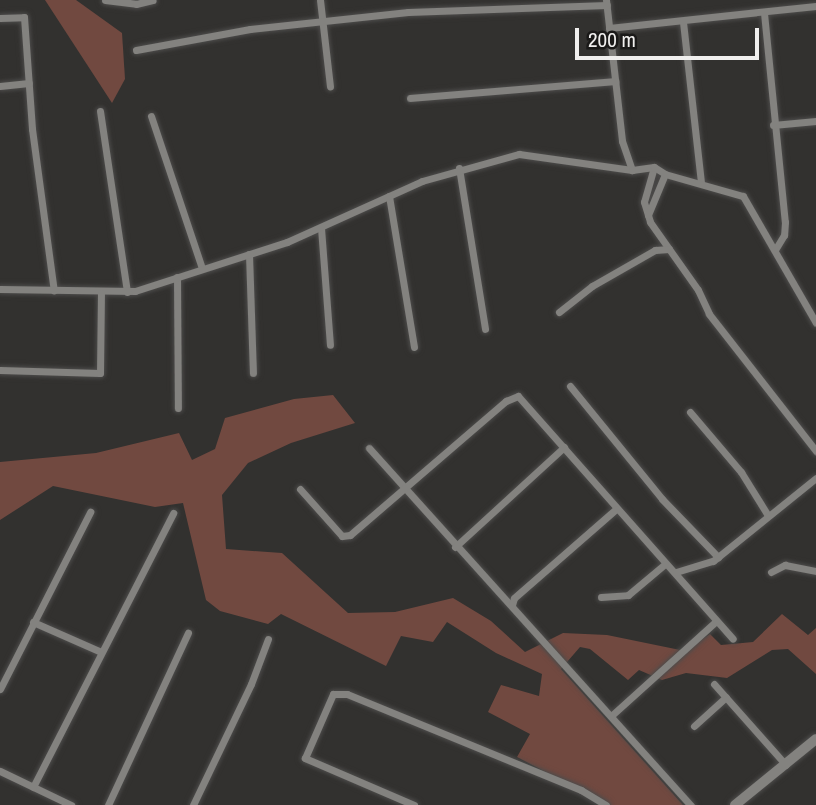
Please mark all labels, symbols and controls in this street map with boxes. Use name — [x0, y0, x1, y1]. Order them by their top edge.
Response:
scale bar — [578, 14, 762, 58]
text: 200 m — [588, 25, 636, 54]

